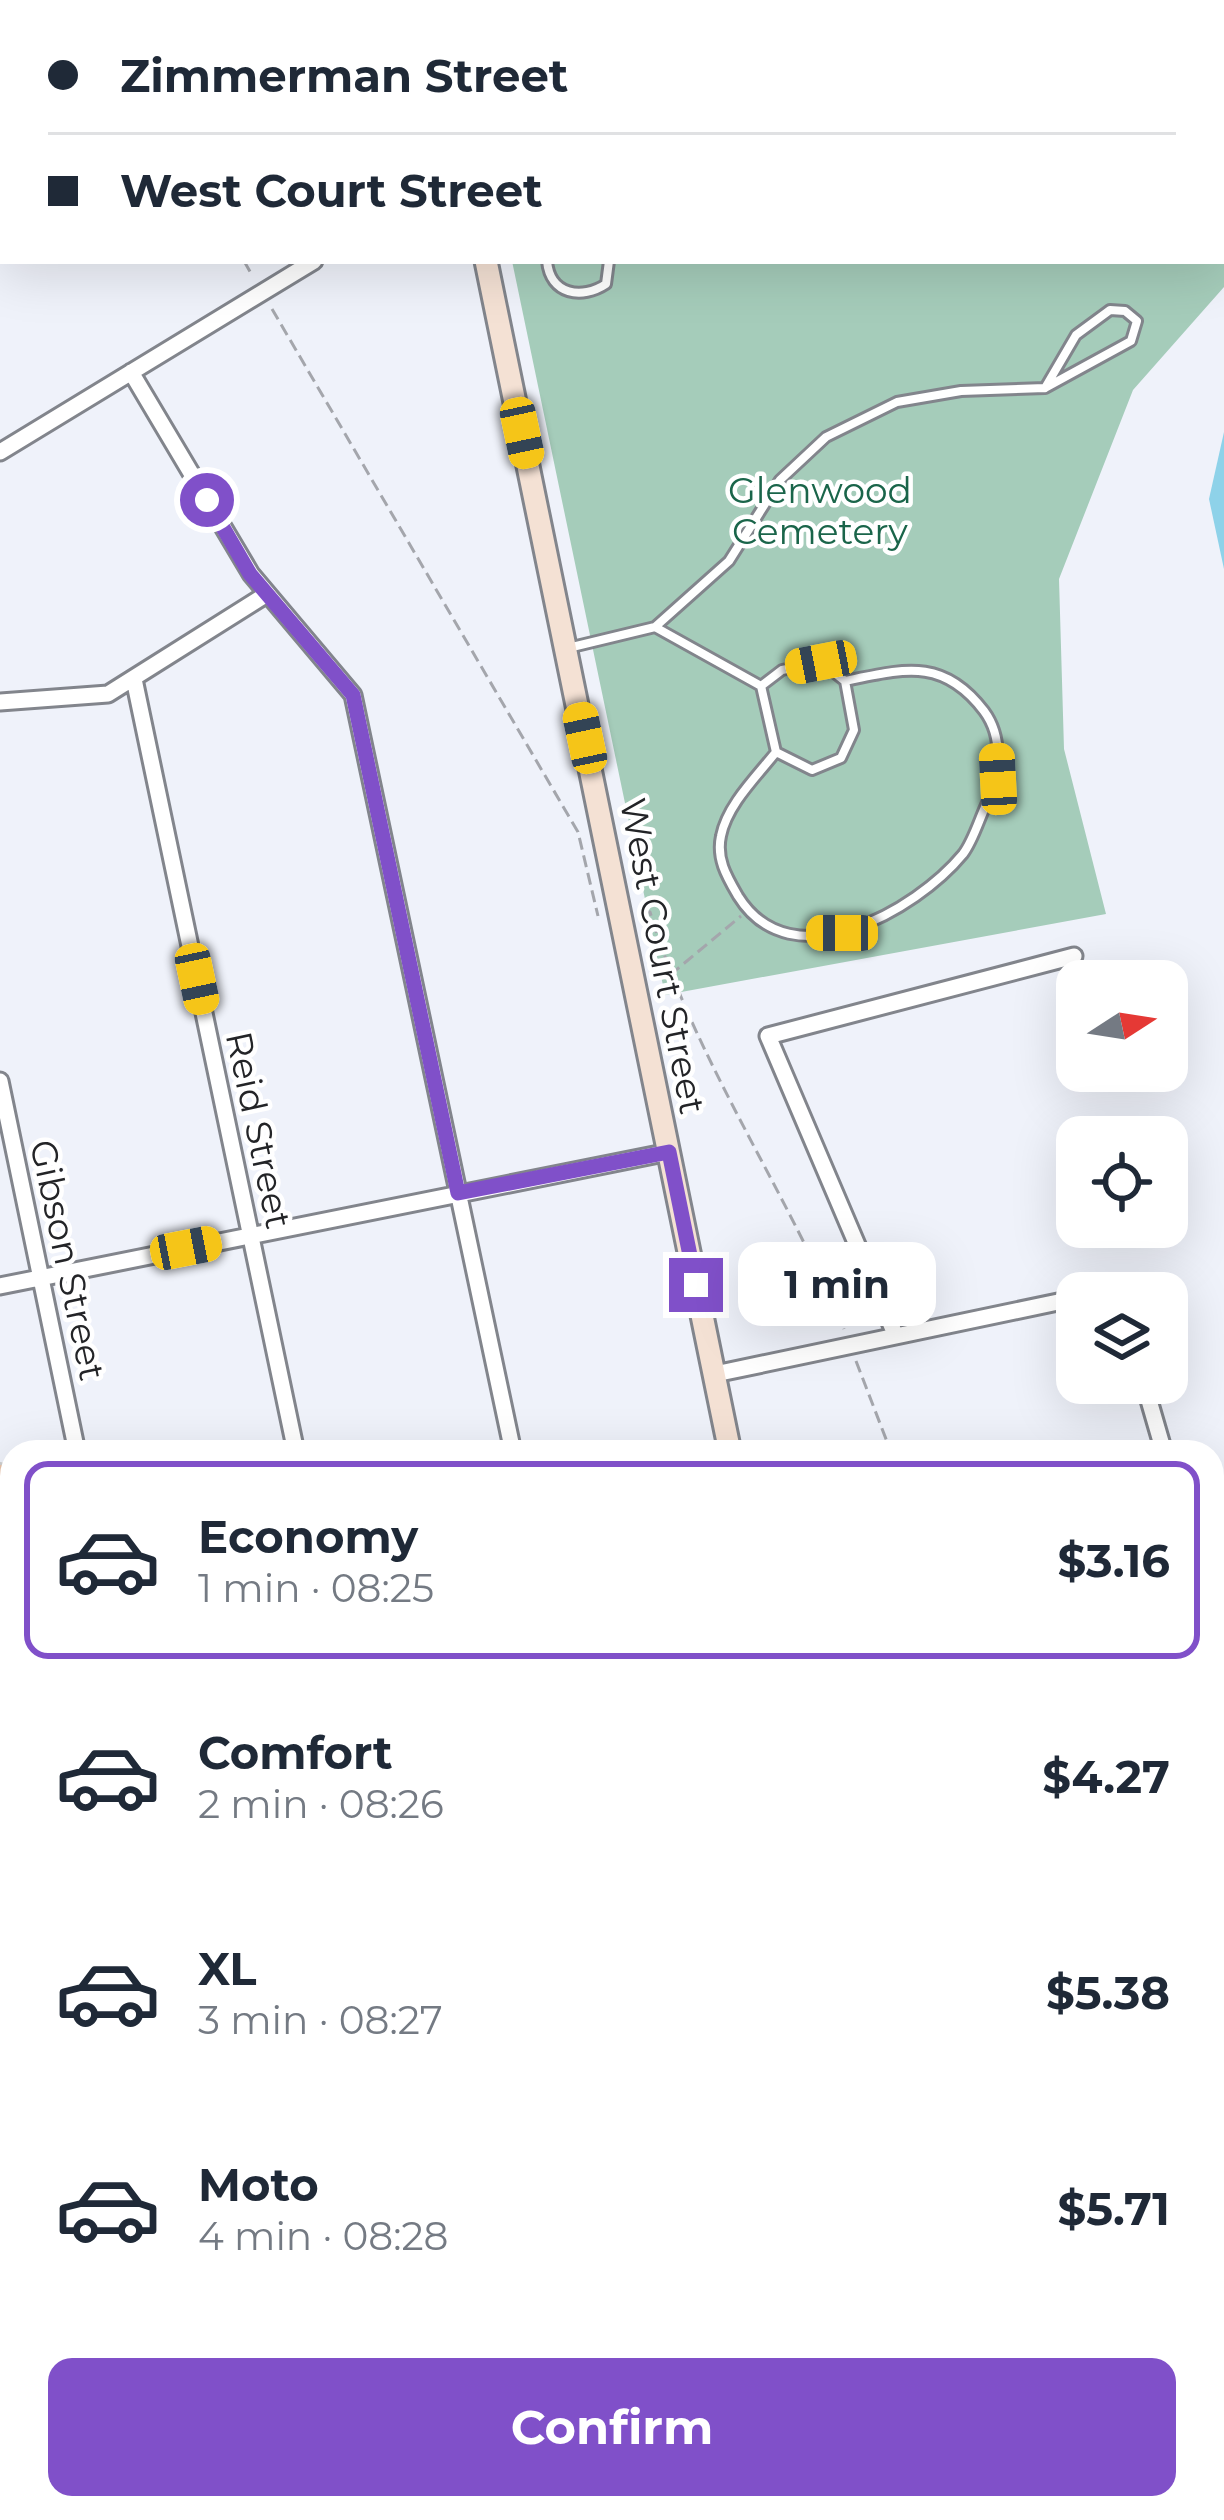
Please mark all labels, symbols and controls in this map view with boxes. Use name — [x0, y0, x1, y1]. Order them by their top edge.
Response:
text: Zimmerman Street — [120, 48, 568, 103]
text: West Court Street — [120, 163, 543, 218]
car — [497, 394, 547, 472]
park label: Glenwood Cemetery — [728, 468, 912, 553]
route start — [180, 473, 234, 527]
car — [782, 637, 860, 687]
car — [560, 699, 610, 777]
car — [978, 742, 1018, 816]
street label: West Court Street — [611, 794, 715, 1118]
car — [806, 915, 878, 951]
car — [172, 940, 222, 1018]
north arrow — [1056, 960, 1188, 1092]
map controls — [1056, 960, 1188, 1404]
street label: Reid Street — [217, 1028, 301, 1232]
button: locate — [1056, 1116, 1188, 1248]
street label: Gibson Street — [21, 1136, 115, 1384]
car — [147, 1223, 225, 1273]
callout: 1 min — [738, 1243, 936, 1327]
route end — [669, 1258, 723, 1312]
text: 1 min — [784, 1260, 890, 1308]
button: layers — [1056, 1272, 1188, 1404]
icon: car — [54, 1506, 162, 1614]
text: Economy — [198, 1509, 418, 1564]
text: $3.16 — [1057, 1533, 1170, 1588]
text: 1 min · 08:25 — [198, 1564, 434, 1612]
icon: car — [54, 1722, 162, 1830]
text: Comfort — [198, 1725, 393, 1780]
text: $4.27 — [1042, 1749, 1170, 1804]
text: 2 min · 08:26 — [198, 1780, 444, 1828]
icon: car — [54, 1938, 162, 2046]
text: XL — [198, 1941, 256, 1996]
text: $5.38 — [1046, 1965, 1170, 2020]
text: 3 min · 08:27 — [198, 1996, 443, 2044]
icon: car — [54, 2154, 162, 2262]
text: Moto — [198, 2157, 319, 2212]
text: $5.71 — [1057, 2181, 1170, 2236]
text: 4 min · 08:28 — [198, 2212, 449, 2260]
button: Confirm — [48, 2358, 1176, 2496]

